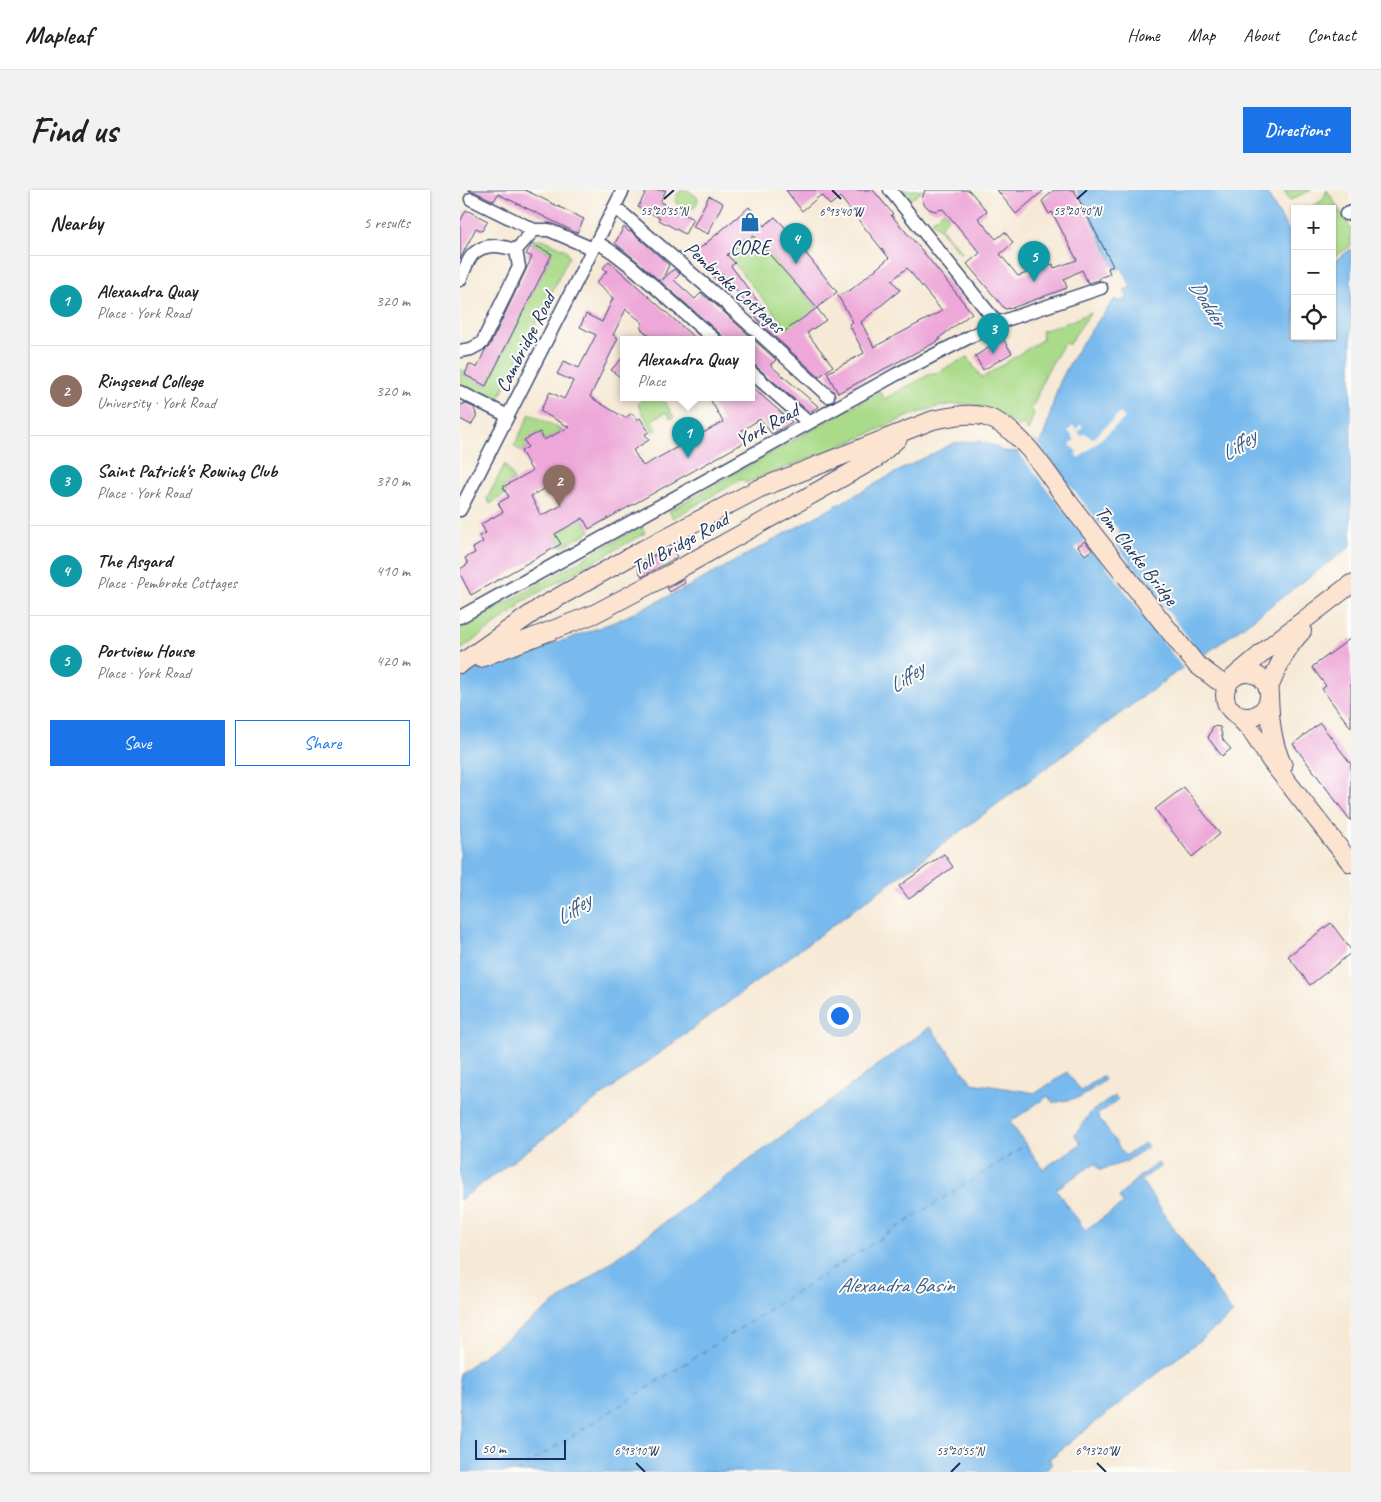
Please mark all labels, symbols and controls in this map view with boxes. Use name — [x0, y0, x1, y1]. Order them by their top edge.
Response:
text: Mapleaf — [25, 20, 92, 50]
text: Home — [1127, 24, 1160, 46]
text: Map — [1188, 24, 1215, 46]
text: About — [1243, 24, 1279, 46]
text: Contact — [1307, 24, 1356, 46]
button: Directions — [1243, 107, 1351, 153]
text: Find us — [30, 108, 117, 153]
text: 53°20'35"N — [640, 203, 689, 219]
text: 53°20'40"N — [1053, 203, 1102, 219]
text: 6°13'40"W — [819, 204, 865, 220]
map controls — [1291, 205, 1336, 340]
button: + — [1291, 205, 1336, 250]
text: Nearby — [50, 210, 103, 236]
shop icon: CORE — [739, 211, 761, 233]
text: 5 results — [363, 213, 410, 233]
pin: 4 — [780, 223, 812, 264]
place label: CORE — [730, 235, 773, 260]
street label: Pembroke Cottages — [679, 236, 792, 340]
pin: 5 — [1018, 241, 1050, 282]
button: − — [1291, 250, 1336, 295]
water label: Dodder — [1184, 275, 1234, 334]
text: Alexandra Quay — [97, 279, 197, 303]
street label: Cambridge Road — [490, 285, 563, 396]
text: 1 — [62, 291, 70, 311]
text: 320 m — [376, 291, 410, 311]
button: locate — [1291, 295, 1336, 340]
text: Place · York Road — [97, 303, 191, 323]
pin: 3 — [977, 313, 1009, 354]
popup — [620, 336, 755, 401]
text: Alexandra Quay — [637, 347, 738, 371]
text: Ringsend College — [97, 369, 203, 393]
text: Place — [637, 371, 666, 391]
text: 2 — [62, 381, 70, 401]
text: 320 m — [376, 381, 410, 401]
text: University · York Road — [97, 393, 216, 413]
street label: York Road — [731, 396, 806, 453]
pin: 1 — [672, 417, 704, 458]
water label: Liffey — [1215, 421, 1264, 466]
text: Saint Patrick's Rowing Club — [97, 459, 277, 483]
pin: 2 — [543, 465, 575, 506]
text: 3 — [62, 471, 70, 491]
text: 370 m — [376, 471, 410, 491]
text: Place · York Road — [97, 483, 191, 503]
street label: Tom Clarke Bridge — [1090, 500, 1184, 612]
street label: Toll Bridge Road — [627, 505, 736, 580]
text: The Asgard — [97, 549, 172, 573]
text: 4 — [62, 561, 70, 581]
text: 410 m — [376, 561, 410, 581]
text: Place · Pembroke Cottages — [97, 573, 237, 593]
text: Portview House — [97, 639, 194, 663]
text: 5 — [63, 651, 69, 671]
text: 420 m — [376, 651, 410, 671]
water label: Liffey — [883, 653, 932, 698]
text: Place · York Road — [97, 663, 191, 683]
button: Save — [50, 720, 225, 766]
button: Share — [235, 720, 410, 766]
water label: Liffey — [550, 885, 599, 930]
your location — [827, 1003, 853, 1029]
water label: Alexandra Basin — [838, 1272, 956, 1298]
scale bar — [475, 1437, 566, 1460]
text: 50 m — [482, 1440, 506, 1457]
text: 6°13'10"W — [614, 1443, 660, 1459]
text: 53°20'55"N — [936, 1443, 985, 1459]
text: 6°13'20"W — [1075, 1443, 1121, 1459]

